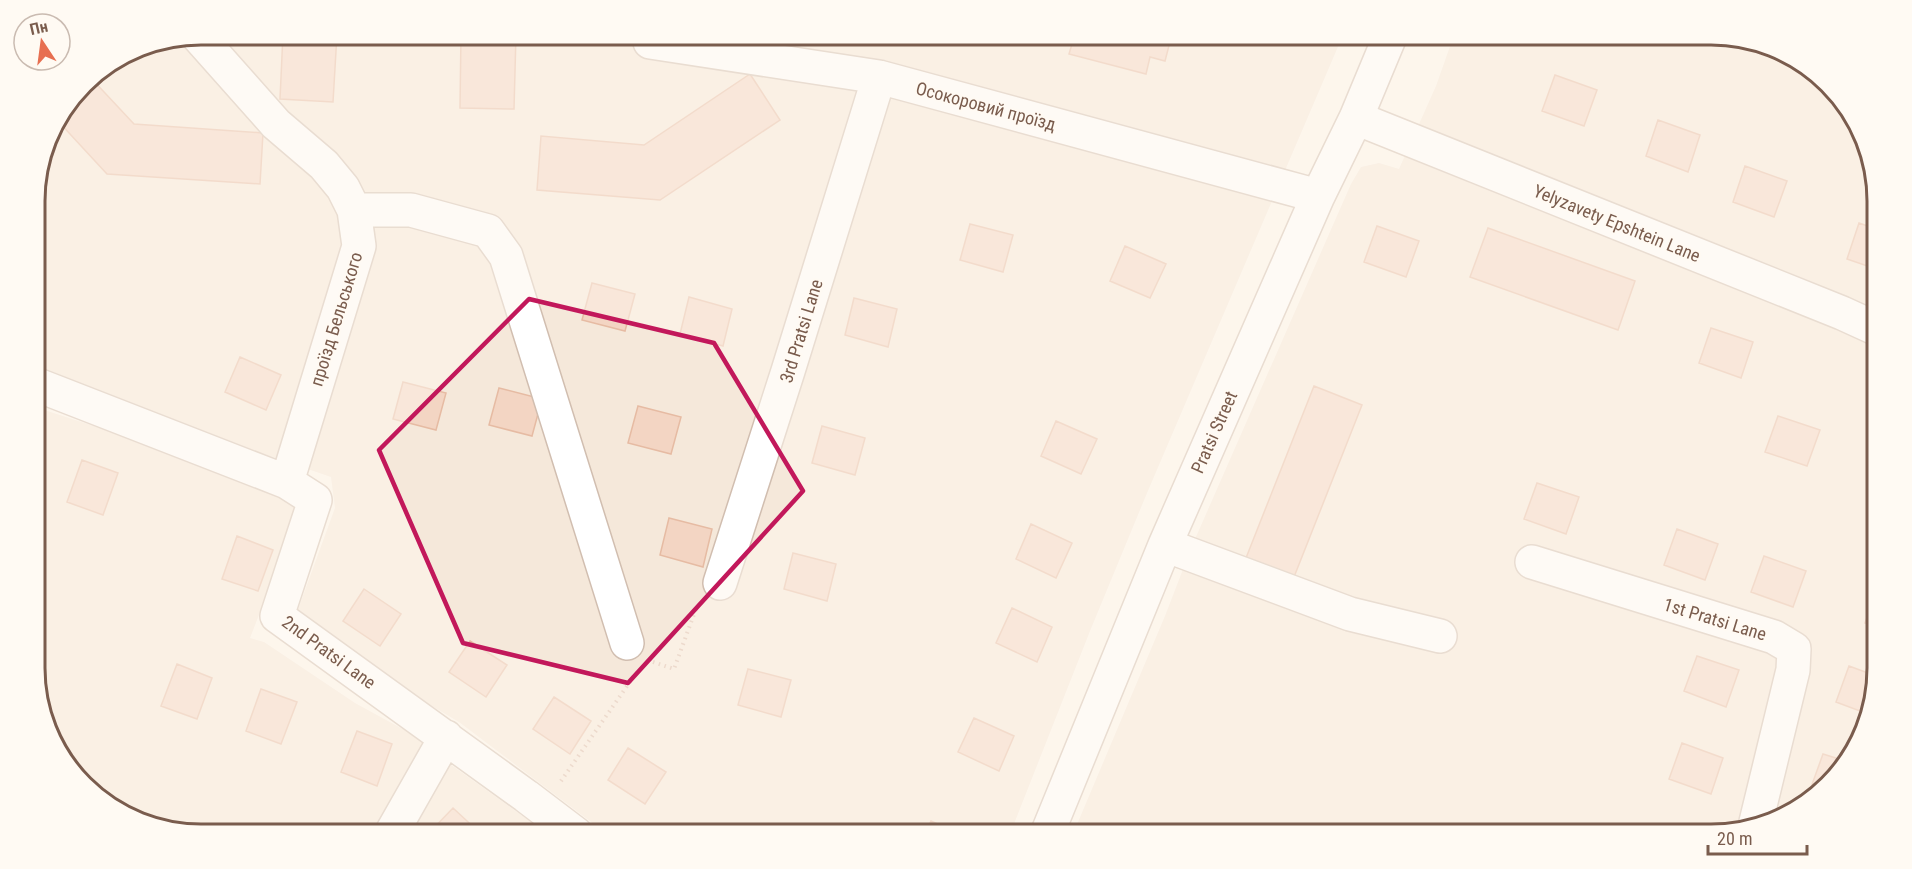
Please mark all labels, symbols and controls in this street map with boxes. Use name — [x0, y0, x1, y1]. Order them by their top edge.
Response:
north arrow — [12, 12, 72, 72]
text: Пн — [28, 17, 50, 39]
street label: Осокоровий проїзд — [914, 77, 1059, 135]
street label: Yelyzavety Epshtein Lane — [1530, 180, 1704, 266]
street label: проїзд Бельського — [306, 249, 366, 389]
street label: 3rd Pratsi Lane — [775, 277, 827, 385]
street label: Pratsi Street — [1187, 388, 1241, 476]
street label: 1st Pratsi Lane — [1661, 593, 1769, 645]
street label: 2nd Pratsi Lane — [278, 611, 380, 693]
scale bar — [1708, 818, 1807, 856]
text: 20 m — [1717, 828, 1752, 849]

